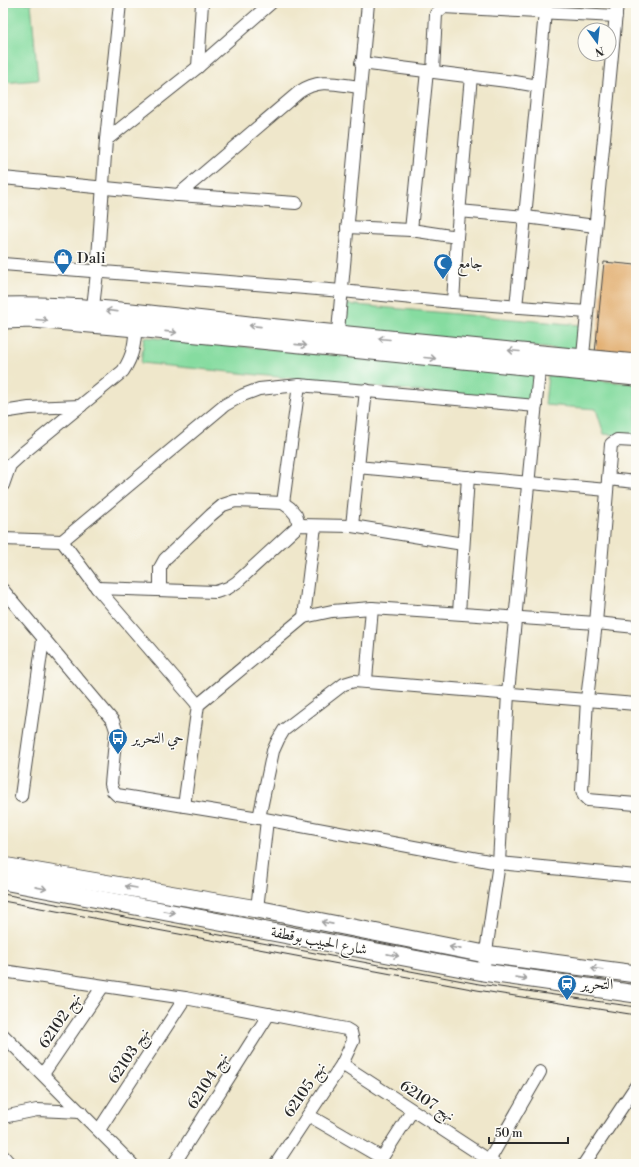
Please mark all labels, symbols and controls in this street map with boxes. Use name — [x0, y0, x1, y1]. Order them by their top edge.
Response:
north arrow — [577, 22, 617, 62]
text: N — [593, 43, 605, 59]
shop icon: Dali — [52, 247, 74, 275]
place label: Dali — [77, 249, 106, 268]
mosque icon: جامع — [432, 252, 454, 280]
place label: جامع — [457, 254, 483, 277]
one-way arrow — [106, 307, 119, 314]
one-way arrow — [35, 316, 48, 324]
one-way arrow — [249, 322, 262, 330]
one-way arrow — [164, 328, 177, 335]
one-way arrow — [378, 335, 391, 343]
one-way arrow — [294, 341, 307, 349]
one-way arrow — [508, 347, 521, 355]
one-way arrow — [423, 354, 436, 361]
bus stop icon: حي التحرير — [107, 727, 129, 755]
place label: حي التحرير — [130, 729, 184, 750]
one-way arrow — [124, 883, 137, 891]
one-way arrow — [34, 885, 47, 893]
one-way arrow — [162, 909, 175, 917]
one-way arrow — [321, 919, 334, 927]
street label: شارع الحبيب بوقطفة — [269, 922, 369, 963]
one-way arrow — [449, 944, 462, 952]
one-way arrow — [386, 951, 399, 959]
one-way arrow — [591, 965, 604, 973]
station icon: التحرير — [556, 973, 578, 1001]
one-way arrow — [514, 974, 527, 982]
place label: التحرير — [579, 975, 613, 994]
street label: نهج 62102 — [35, 990, 89, 1055]
street label: نهج 62103 — [104, 1025, 157, 1090]
street label: نهج 62104 — [183, 1049, 236, 1115]
street label: نهج 62105 — [280, 1059, 334, 1124]
street label: نهج 62107 — [394, 1076, 458, 1129]
scale bar — [489, 1119, 568, 1145]
text: 50 m — [495, 1126, 523, 1141]

